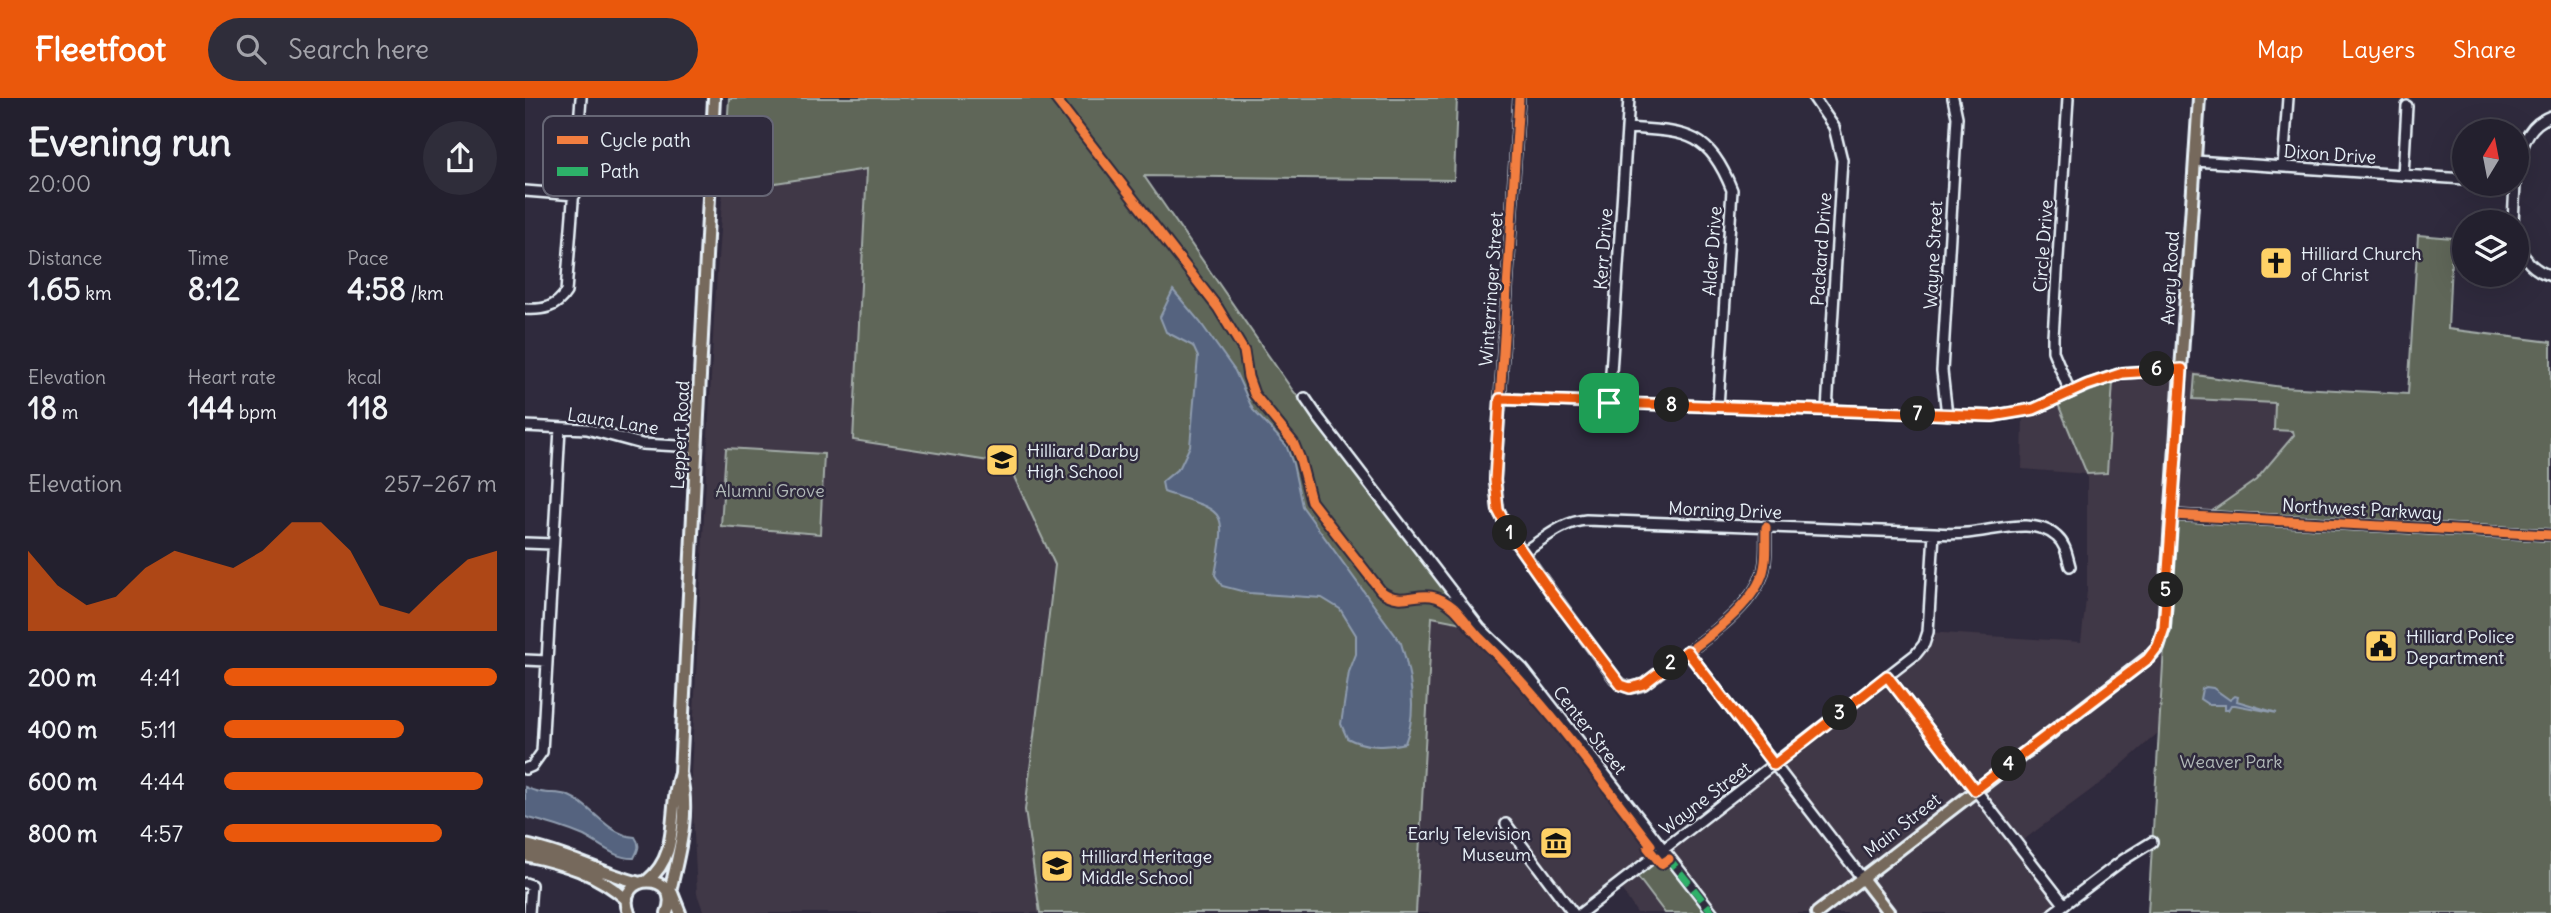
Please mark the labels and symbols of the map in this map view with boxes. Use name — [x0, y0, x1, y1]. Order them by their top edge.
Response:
legend — [543, 116, 773, 196]
north arrow — [2452, 119, 2529, 196]
text: Cycle path — [600, 128, 691, 152]
street label: Dixon Drive — [2283, 139, 2377, 169]
text: Path — [600, 159, 639, 183]
street label: Packard Drive — [1806, 192, 1836, 306]
street label: Circle Drive — [2028, 199, 2058, 293]
street label: Wayne Street — [1919, 200, 1947, 310]
street label: Alder Drive — [1697, 205, 1727, 297]
street label: Kerr Drive — [1589, 207, 1617, 291]
street label: Winterringer Street — [1474, 211, 1508, 367]
street label: Avery Road — [2156, 230, 2184, 326]
place label: Hilliard Church of Christ — [2301, 242, 2422, 286]
church icon: Hilliard Church of Christ — [2257, 244, 2295, 282]
pin: 6 — [2139, 352, 2175, 386]
pin — [1579, 373, 1639, 433]
street label: Leppert Road — [666, 380, 694, 490]
pin: 8 — [1655, 388, 1689, 422]
pin: 7 — [1901, 396, 1935, 432]
street label: Laura Lane — [566, 402, 660, 440]
place label: Hilliard Darby High School — [1027, 439, 1139, 483]
school or university icon: Hilliard Darby High School — [983, 441, 1021, 479]
park label: Alumni Grove — [715, 479, 825, 502]
street label: Northwest Parkway — [2281, 493, 2443, 525]
street label: Morning Drive — [1668, 497, 1782, 523]
pin: 1 — [1493, 516, 1527, 550]
pin: 5 — [2149, 573, 2183, 608]
place label: Hilliard Police Department — [2406, 625, 2515, 669]
public building icon: Hilliard Police Department — [2362, 627, 2400, 665]
pin: 2 — [1653, 646, 1689, 680]
street label: Center Street — [1548, 681, 1632, 779]
pin: 3 — [1823, 696, 1857, 730]
pin: 4 — [1991, 746, 2027, 782]
park label: Weaver Park — [2180, 750, 2282, 773]
street label: Wayne Street — [1655, 756, 1755, 840]
street label: Main Street — [1859, 788, 1945, 862]
place label: Early Television Museum — [1407, 822, 1531, 866]
museum icon: Early Television Museum — [1537, 824, 1575, 862]
place label: Hilliard Heritage Middle School — [1081, 845, 1212, 889]
school or university icon: Hilliard Heritage Middle School — [1038, 847, 1076, 885]

